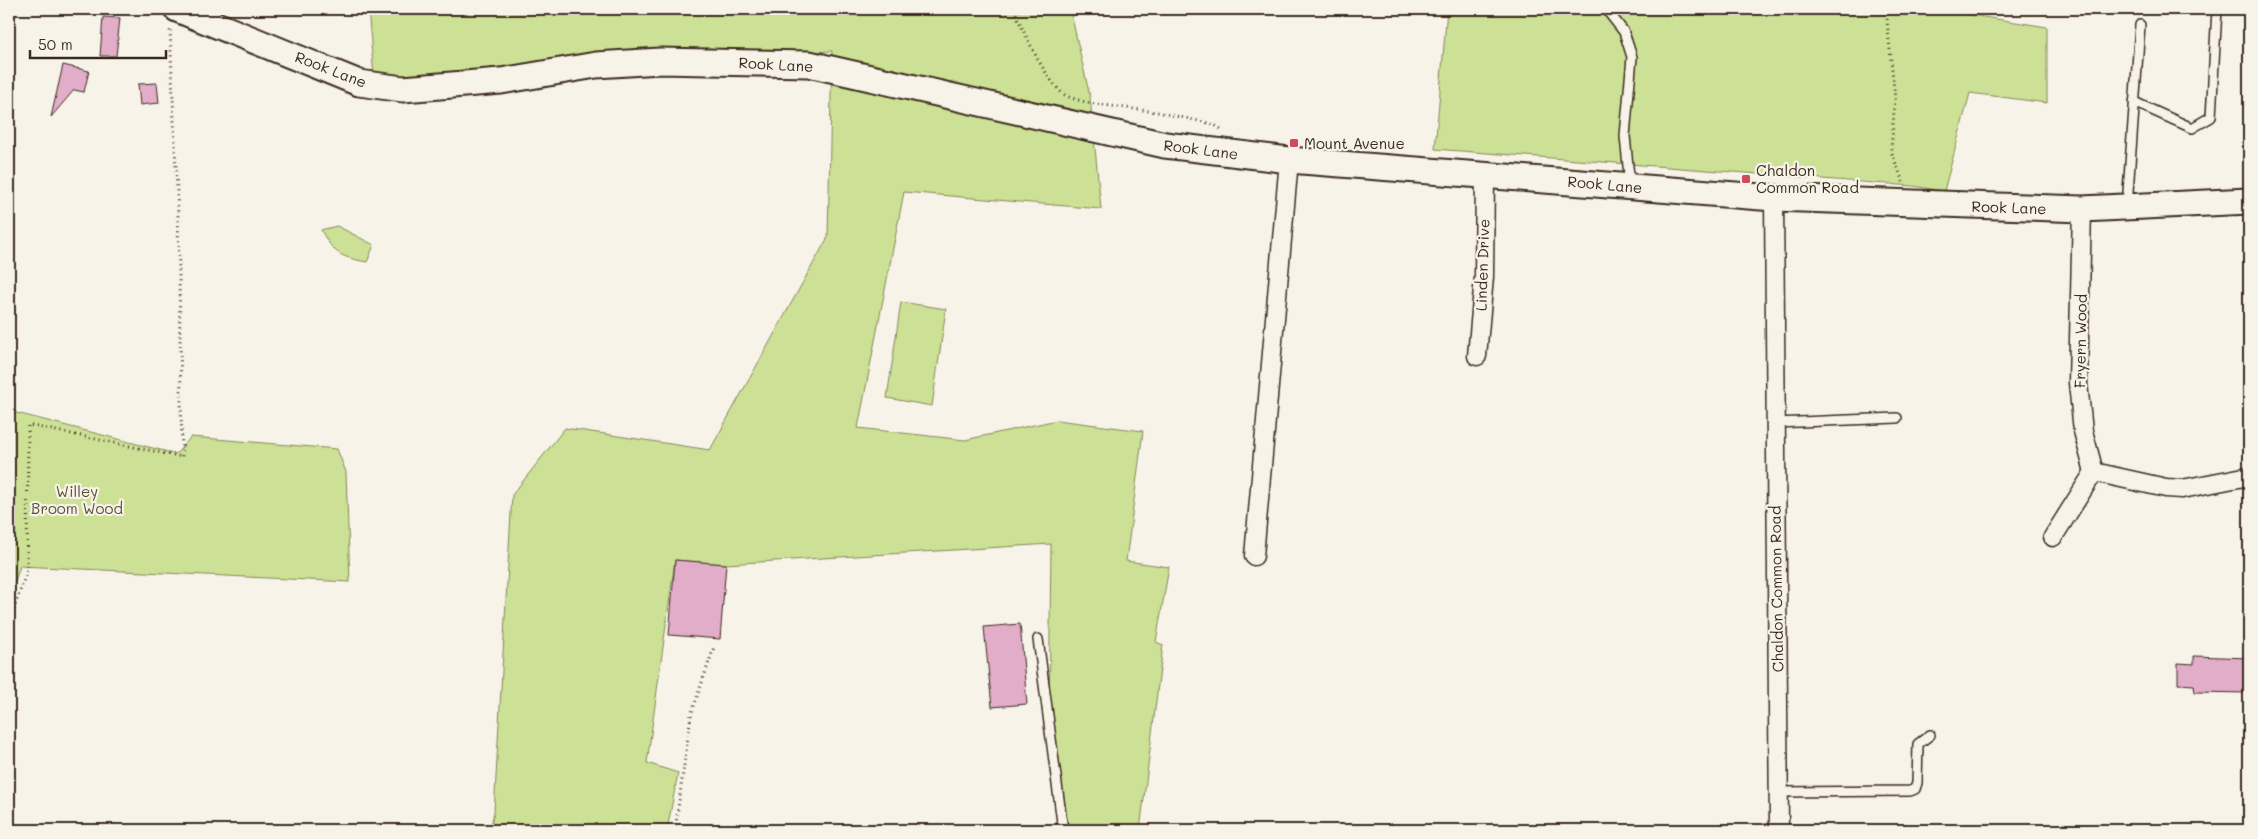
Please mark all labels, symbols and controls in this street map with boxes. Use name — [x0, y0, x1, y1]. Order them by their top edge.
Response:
scale bar — [30, 28, 166, 60]
text: 50 m — [38, 34, 73, 54]
street label: Rook Lane — [292, 46, 370, 92]
street label: Rook Lane — [738, 52, 814, 76]
place label: Mount Avenue — [1304, 133, 1405, 153]
street label: Rook Lane — [1163, 135, 1239, 163]
marker: Mount Avenue — [1288, 137, 1300, 149]
place label: Chaldon Common Road — [1756, 160, 1859, 197]
street label: Rook Lane — [1567, 171, 1643, 197]
marker: Chaldon Common Road — [1740, 173, 1752, 185]
street label: Rook Lane — [1971, 196, 2047, 218]
street label: Linden Drive — [1470, 219, 1494, 311]
street label: Fryern Wood — [2069, 294, 2091, 388]
park label: Willey Broom Wood — [31, 481, 123, 518]
street label: Chaldon Common Road — [1765, 505, 1787, 673]

